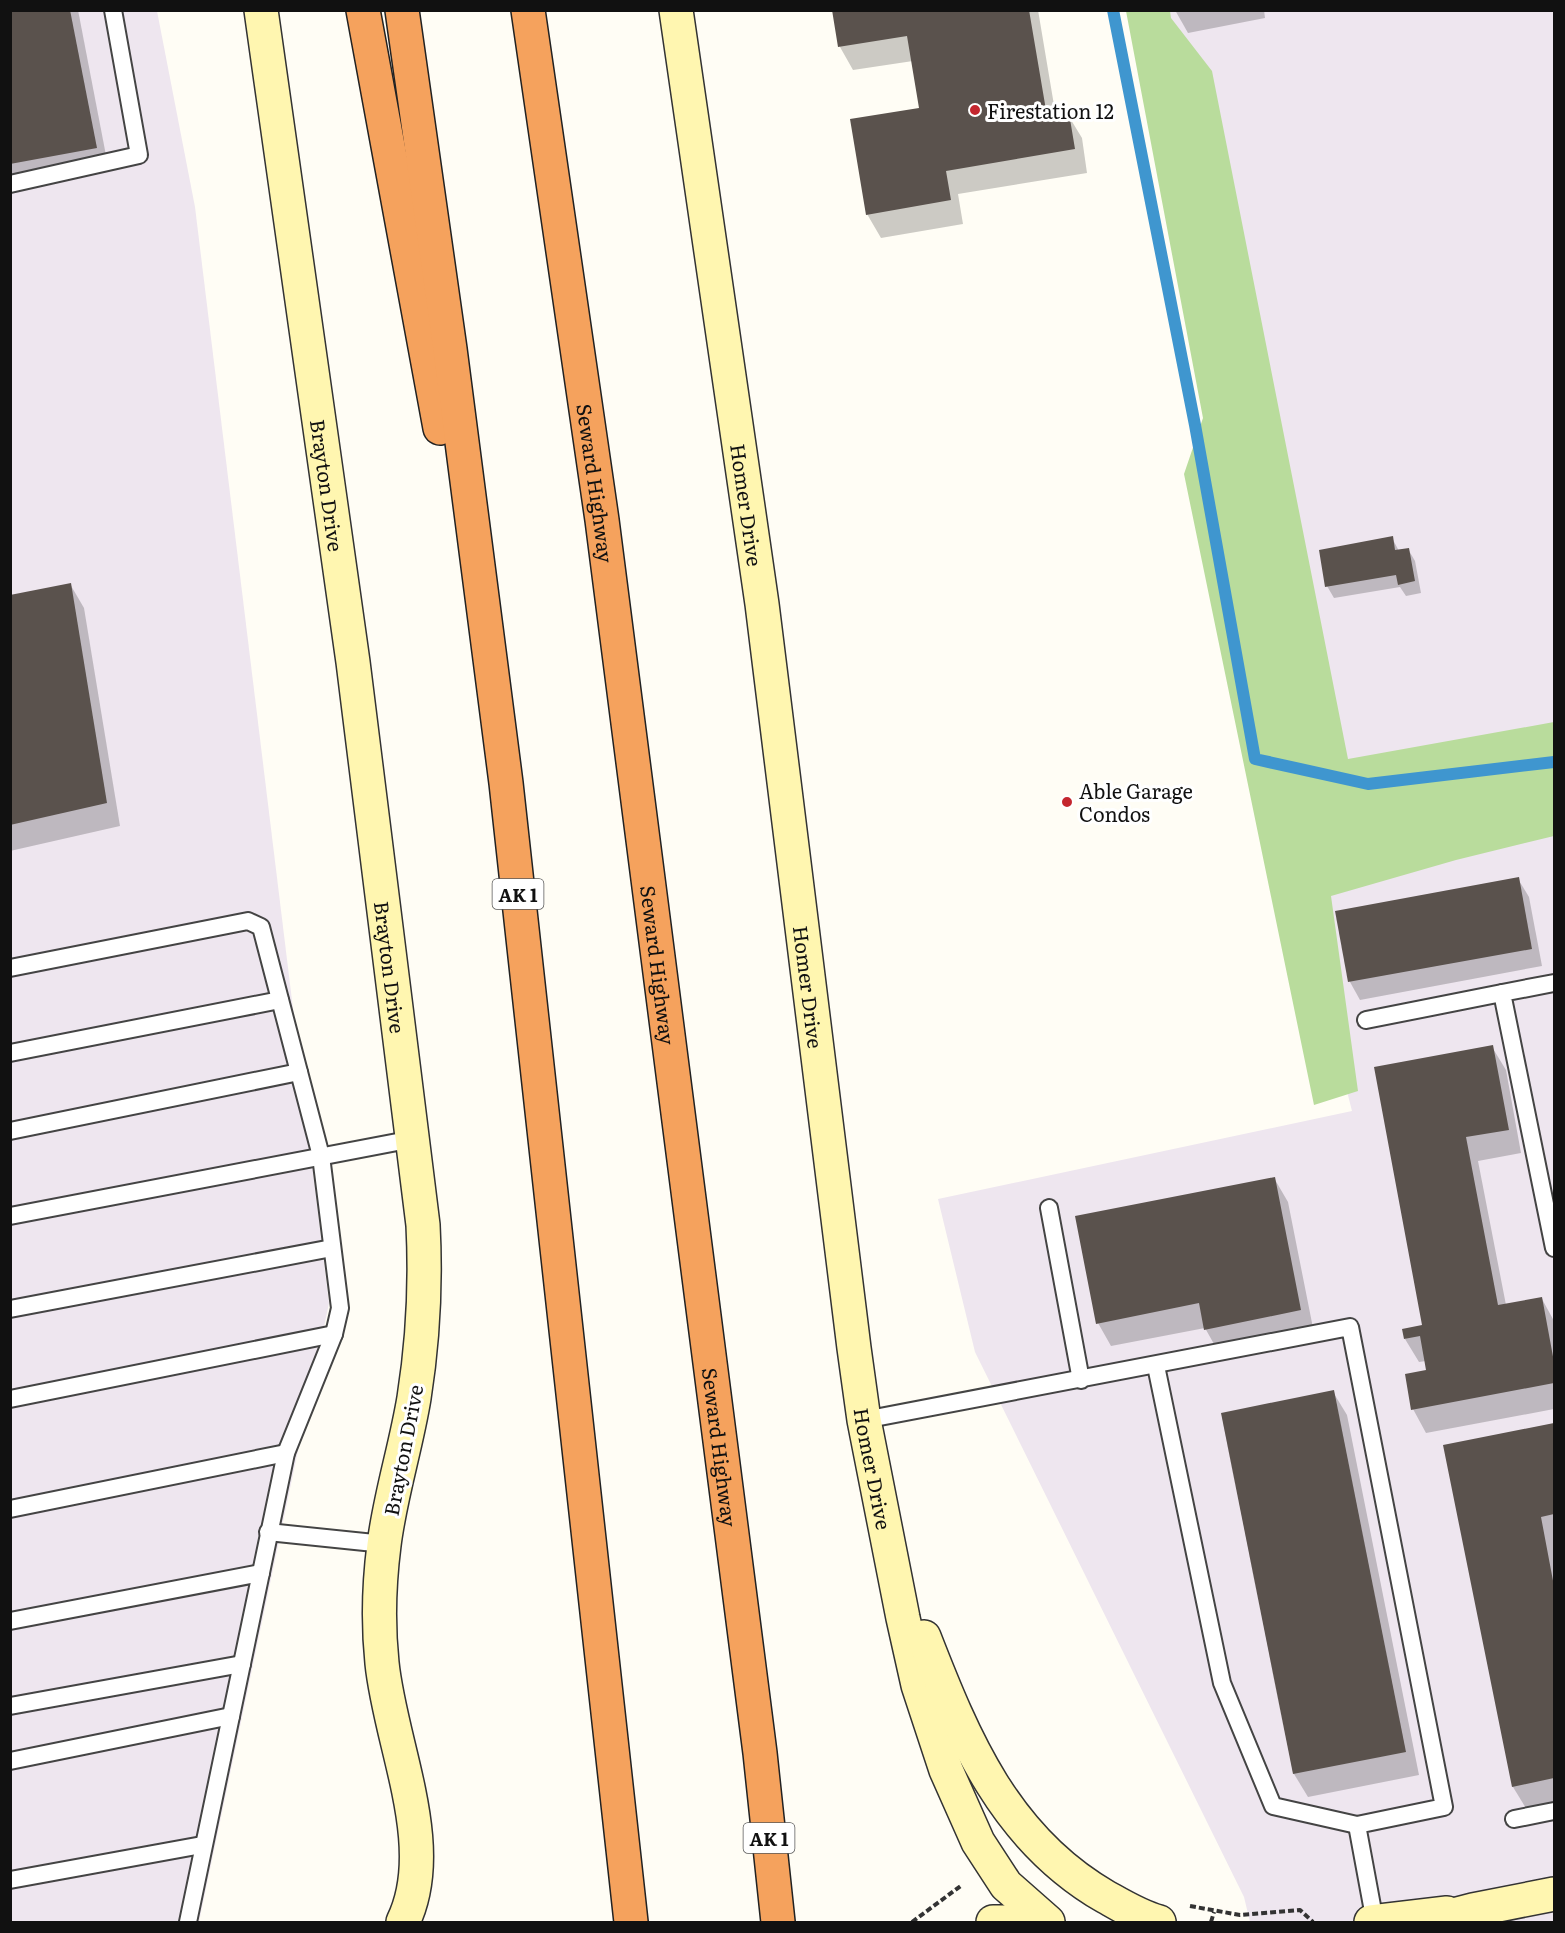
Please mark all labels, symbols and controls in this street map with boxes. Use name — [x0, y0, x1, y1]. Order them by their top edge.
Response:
place label: Firestation 12 — [987, 95, 1114, 125]
marker: Firestation 12 — [968, 103, 982, 117]
street label: Seward Highway — [570, 402, 622, 565]
street label: Brayton Drive — [304, 417, 352, 553]
street label: Homer Drive — [724, 442, 771, 568]
place label: Able Garage Condos — [1079, 775, 1193, 828]
marker: Able Garage Condos — [1060, 795, 1074, 809]
road number: AK 1 — [492, 879, 544, 909]
street label: Seward Highway — [634, 884, 684, 1047]
street label: Brayton Drive — [368, 899, 414, 1035]
street label: Homer Drive — [787, 924, 832, 1050]
street label: Seward Highway — [696, 1366, 746, 1529]
street label: Brayton Drive — [375, 1382, 429, 1518]
street label: Homer Drive — [847, 1406, 900, 1532]
road number: AK 1 — [744, 1823, 794, 1853]

